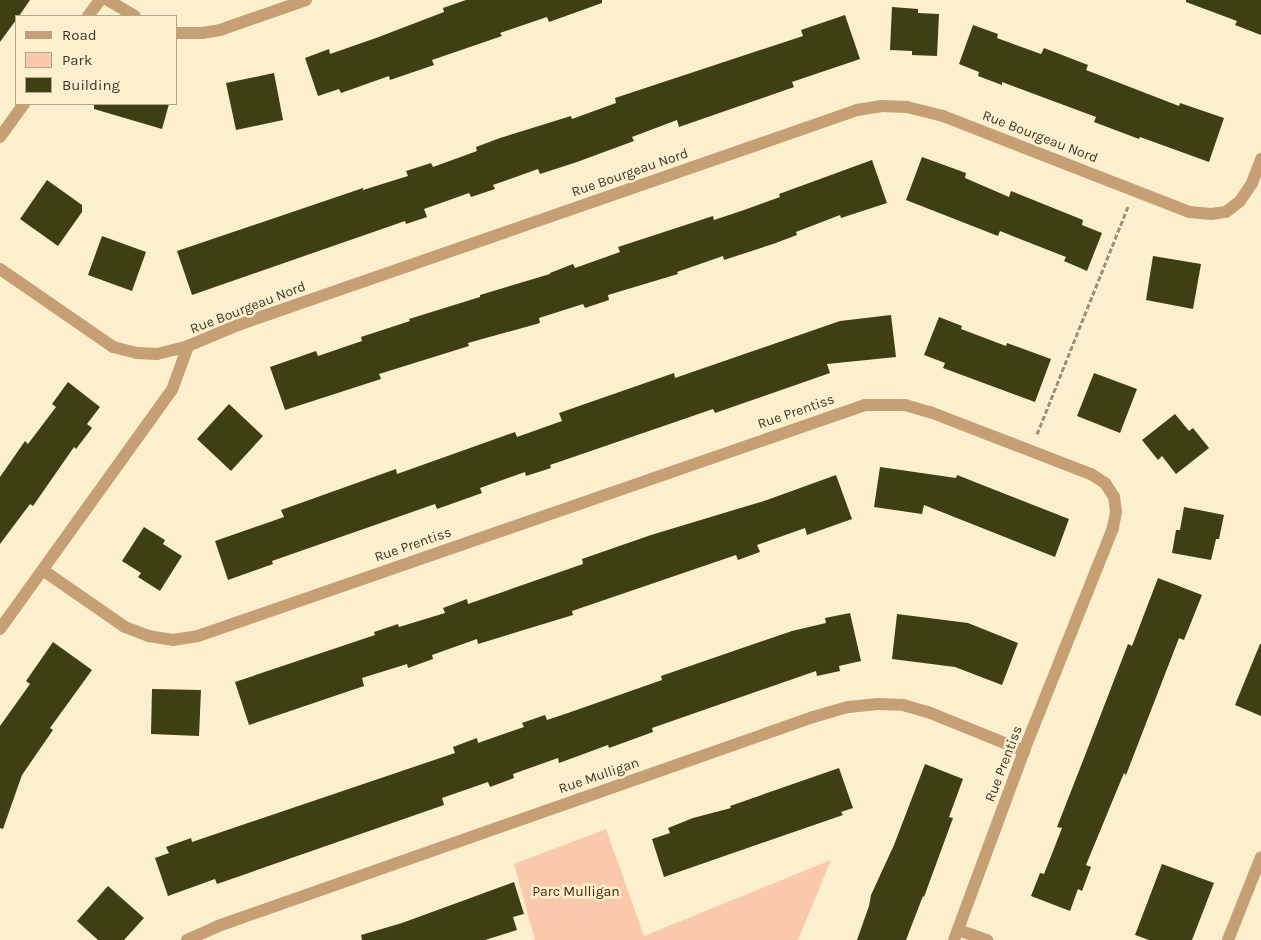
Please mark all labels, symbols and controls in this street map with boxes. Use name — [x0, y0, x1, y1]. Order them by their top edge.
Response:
legend — [15, 15, 178, 105]
text: Road — [62, 26, 97, 44]
text: Park — [62, 51, 92, 69]
text: Building — [62, 76, 120, 94]
street label: Rue Bourgeau Nord — [980, 107, 1100, 167]
street label: Rue Bourgeau Nord — [569, 145, 691, 201]
street label: Rue Bourgeau Nord — [188, 278, 308, 338]
street label: Rue Prentiss — [755, 391, 837, 433]
street label: Rue Prentiss — [372, 524, 454, 566]
street label: Rue Prentiss — [982, 724, 1026, 804]
street label: Rue Mulligan — [557, 754, 641, 798]
park label: Parc Mulligan — [532, 884, 620, 900]

